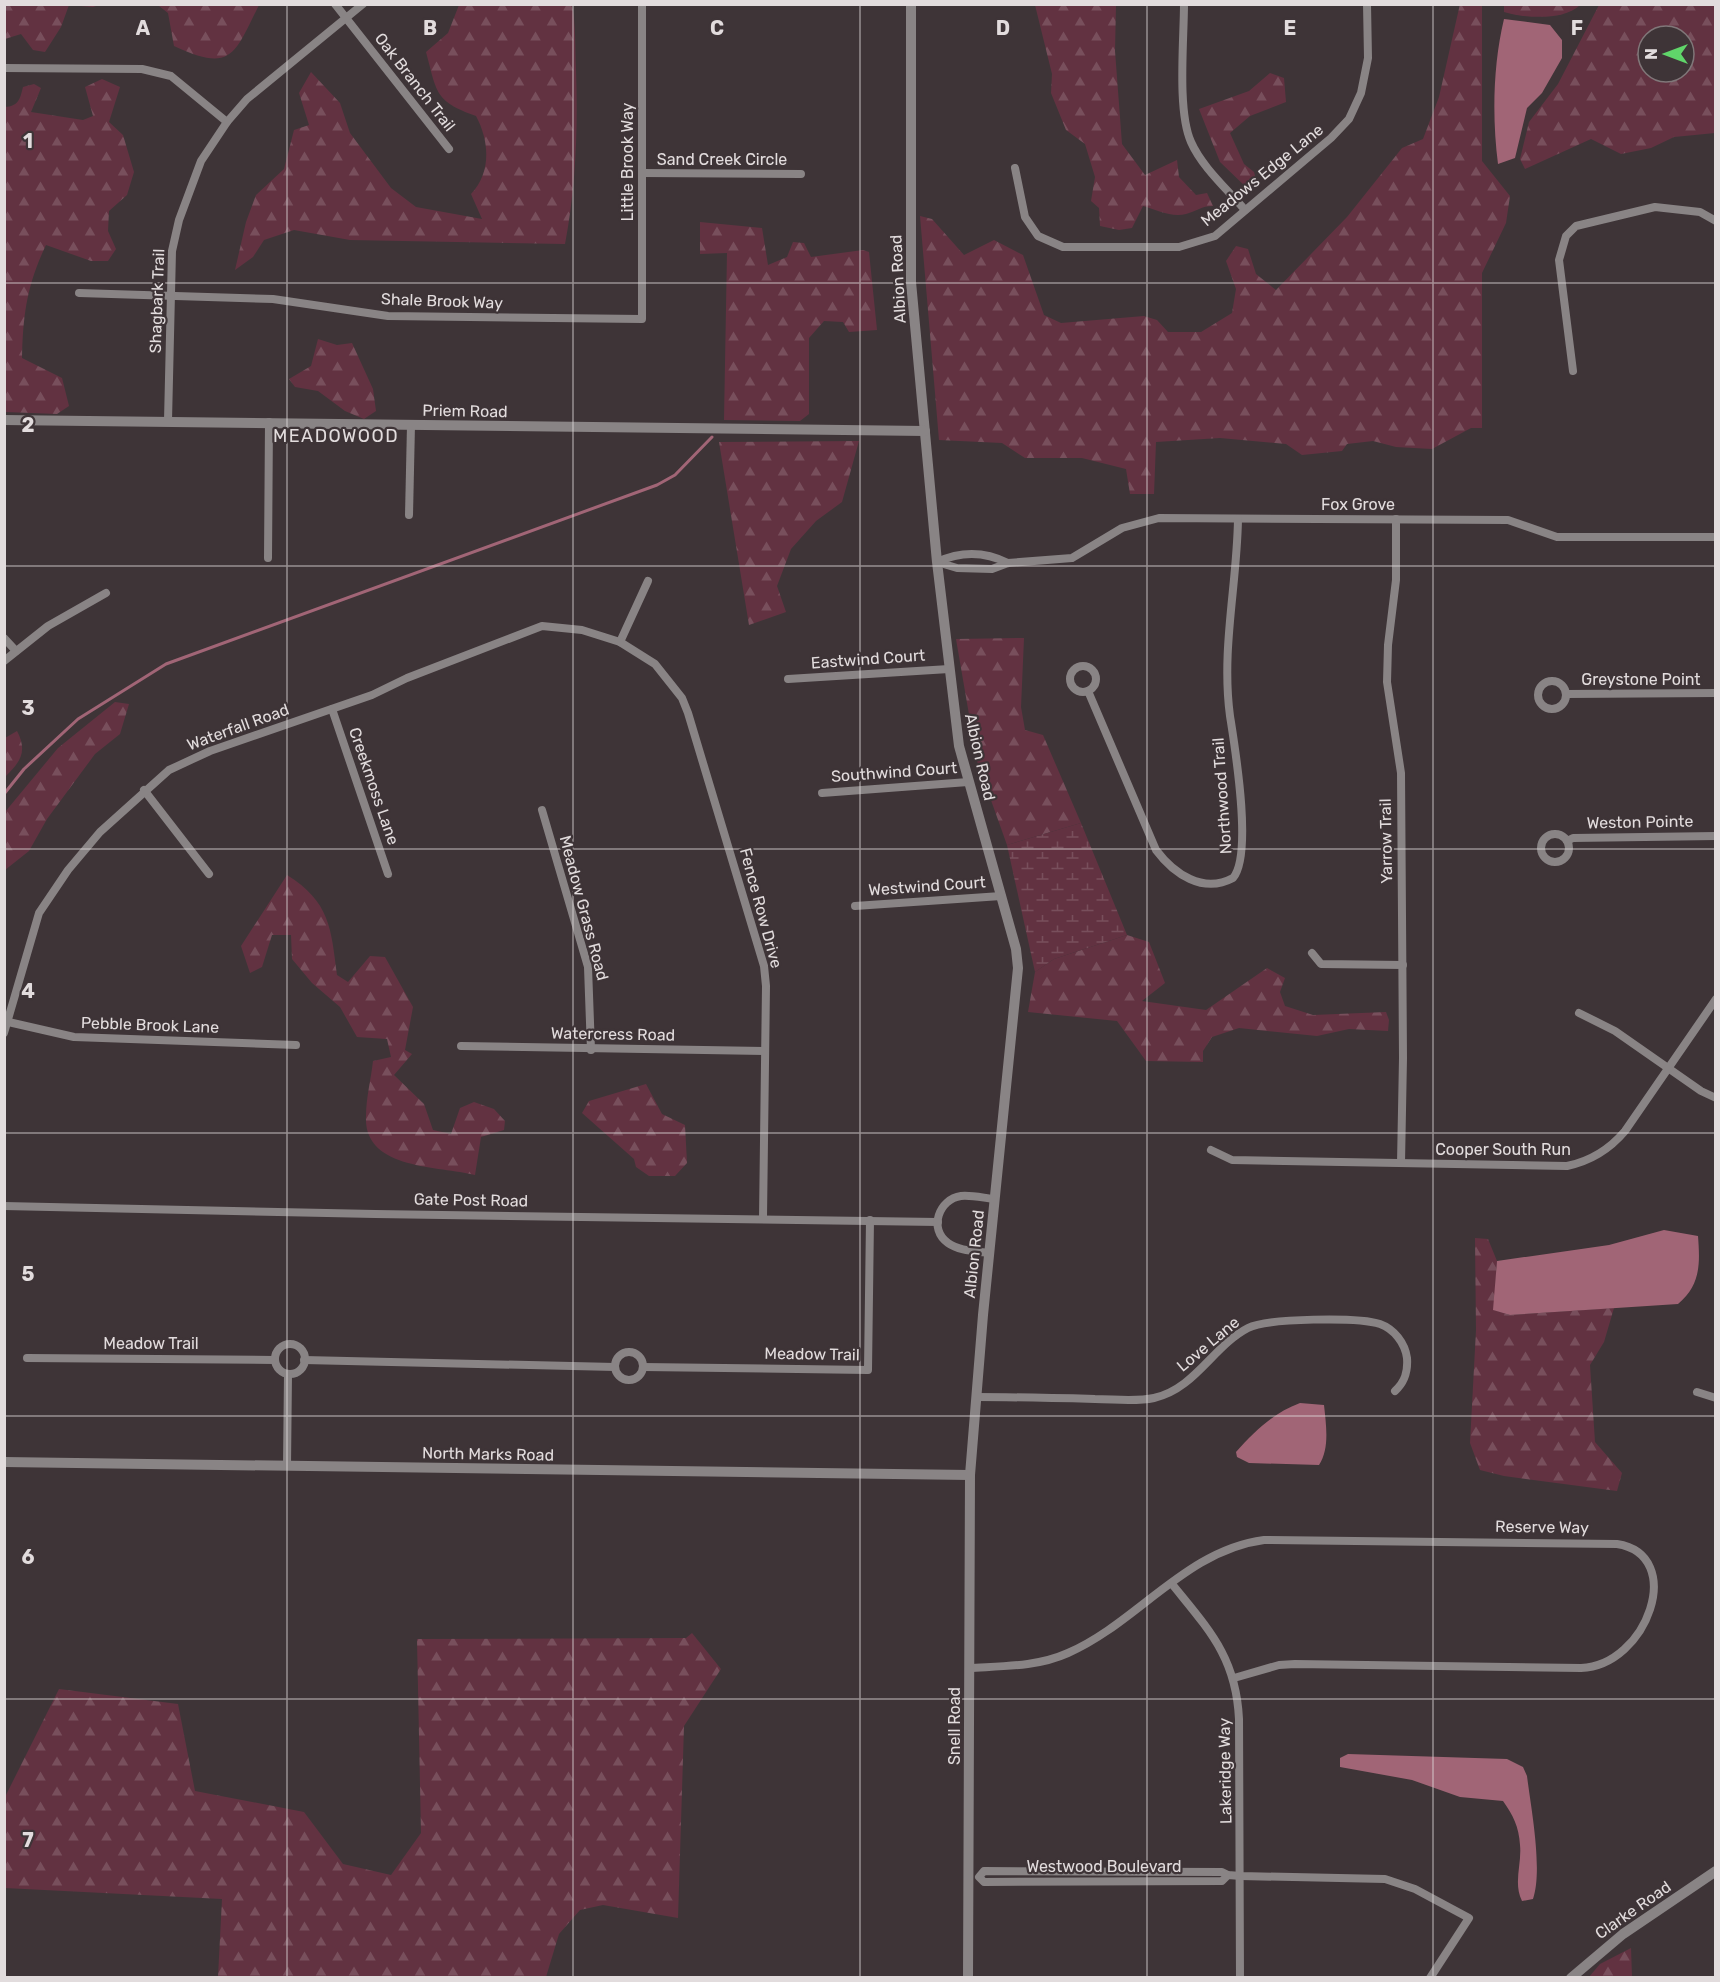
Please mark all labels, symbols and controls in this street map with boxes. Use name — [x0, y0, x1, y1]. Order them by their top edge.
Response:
text: A — [136, 16, 151, 40]
text: C — [710, 16, 724, 40]
text: D — [996, 16, 1010, 40]
text: E — [1284, 16, 1296, 40]
text: F — [1571, 16, 1583, 40]
north arrow — [1636, 24, 1696, 84]
street label: Oak Branch Trail — [370, 29, 460, 135]
text: N — [1642, 48, 1661, 60]
street label: Little Brook Way — [618, 102, 637, 221]
street label: Meadows Edge Lane — [1197, 120, 1327, 230]
text: 1 — [23, 129, 33, 153]
street label: Sand Creek Circle — [657, 150, 787, 169]
street label: Albion Road — [886, 234, 910, 324]
street label: Shagbark Trail — [146, 248, 168, 354]
street label: Shale Brook Way — [381, 289, 503, 313]
street label: Priem Road — [422, 401, 508, 421]
text: 2 — [22, 413, 35, 437]
district label: MEADOWOOD — [273, 425, 399, 447]
street label: Fox Grove — [1321, 495, 1395, 514]
street label: Eastwind Court — [810, 646, 926, 672]
street label: Greystone Point — [1581, 670, 1701, 689]
text: 3 — [21, 696, 35, 720]
street label: Waterfall Road — [184, 700, 292, 754]
street label: Albion Road — [961, 712, 999, 802]
street label: Creekmoss Lane — [345, 725, 403, 847]
street label: Northwood Trail — [1208, 737, 1236, 855]
street label: Southwind Court — [830, 758, 958, 786]
street label: Yarrow Trail — [1376, 798, 1396, 884]
street label: Weston Pointe — [1587, 812, 1694, 832]
street label: Meadow Grass Road — [556, 833, 612, 983]
street label: Fence Row Drive — [736, 846, 786, 970]
street label: Westwind Court — [868, 872, 986, 900]
text: 4 — [21, 979, 35, 1003]
street label: Pebble Brook Lane — [80, 1013, 220, 1037]
street label: Watercress Road — [551, 1023, 675, 1045]
street label: Cooper South Run — [1435, 1140, 1571, 1159]
street label: Gate Post Road — [414, 1190, 528, 1210]
street label: Albion Road — [960, 1209, 988, 1299]
text: 5 — [22, 1262, 35, 1286]
street label: Love Lane — [1173, 1312, 1243, 1376]
street label: Meadow Trail — [103, 1334, 199, 1353]
street label: Meadow Trail — [764, 1344, 860, 1364]
street label: North Marks Road — [422, 1443, 554, 1465]
street label: Reserve Way — [1495, 1517, 1589, 1537]
text: 6 — [21, 1545, 35, 1569]
street label: Snell Road — [945, 1687, 964, 1765]
street label: Lakeridge Way — [1215, 1718, 1235, 1824]
text: 7 — [22, 1828, 34, 1852]
street label: Westwood Boulevard — [1026, 1857, 1182, 1876]
street label: Clarke Road — [1591, 1877, 1675, 1943]

